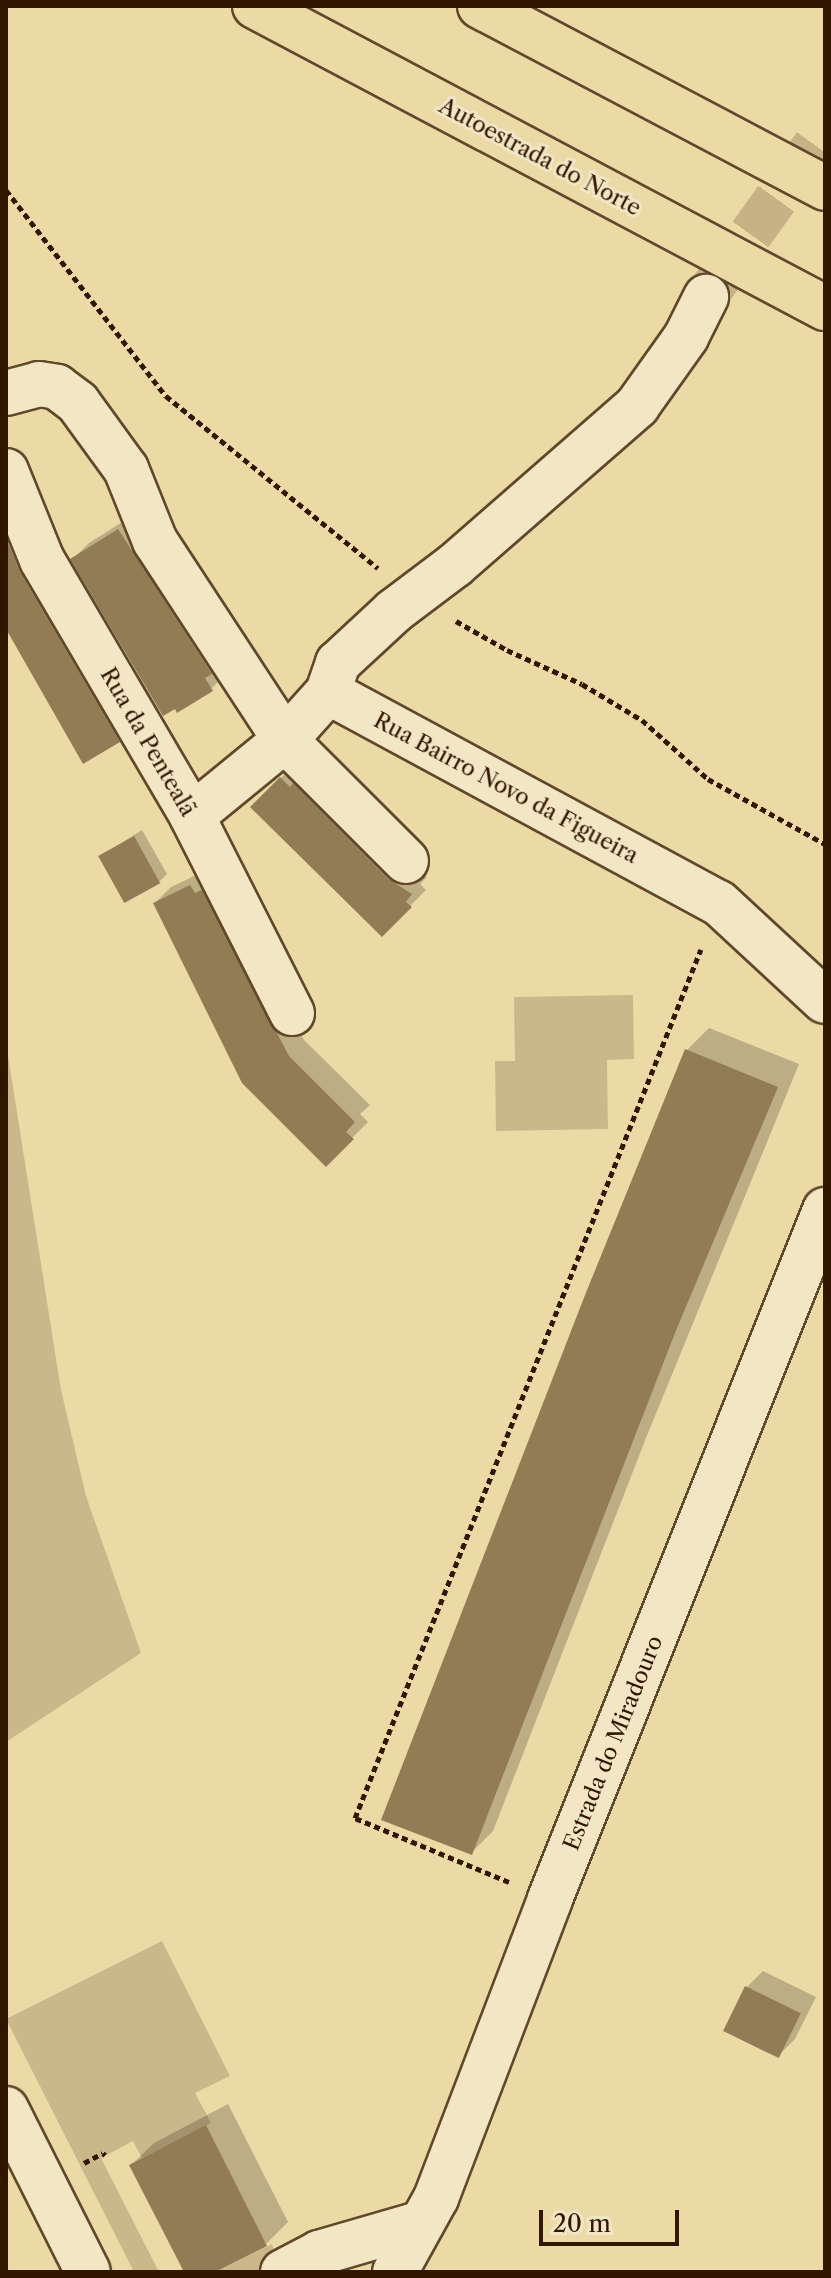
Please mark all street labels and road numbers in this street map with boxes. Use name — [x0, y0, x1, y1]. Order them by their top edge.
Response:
street label: Autoestrada do Norte — [434, 92, 646, 222]
street label: Rua da Pentealã — [95, 663, 201, 821]
street label: Rua Bairro Novo da Figueira — [369, 707, 643, 869]
street label: Estrada do Miradouro — [558, 1632, 668, 1854]

